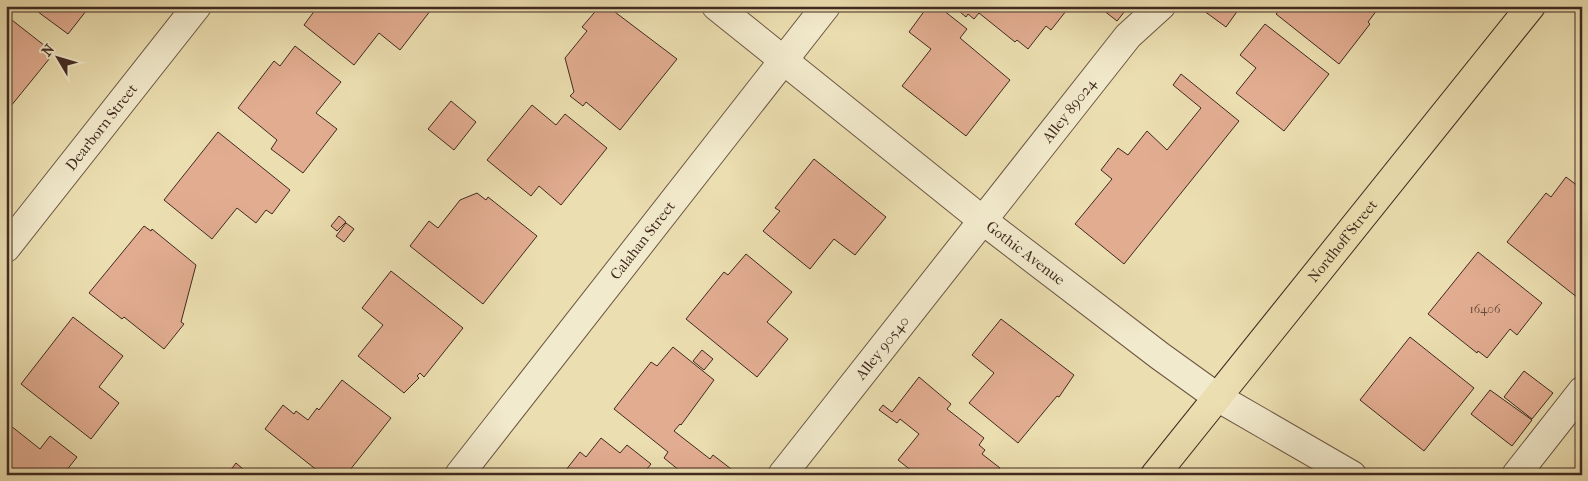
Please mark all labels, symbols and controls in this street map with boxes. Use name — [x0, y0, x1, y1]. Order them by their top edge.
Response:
north arrow — [32, 32, 82, 82]
text: N — [38, 41, 58, 60]
street label: Alley 89024 — [1038, 74, 1101, 147]
street label: Dearborn Street — [62, 80, 142, 174]
street label: Nordhoff Street — [1304, 196, 1382, 286]
street label: Calahan Street — [606, 197, 679, 283]
street label: Gothic Avenue — [982, 217, 1069, 289]
house number: 16406 — [1470, 302, 1501, 316]
street label: Alley 90540 — [851, 312, 913, 384]

